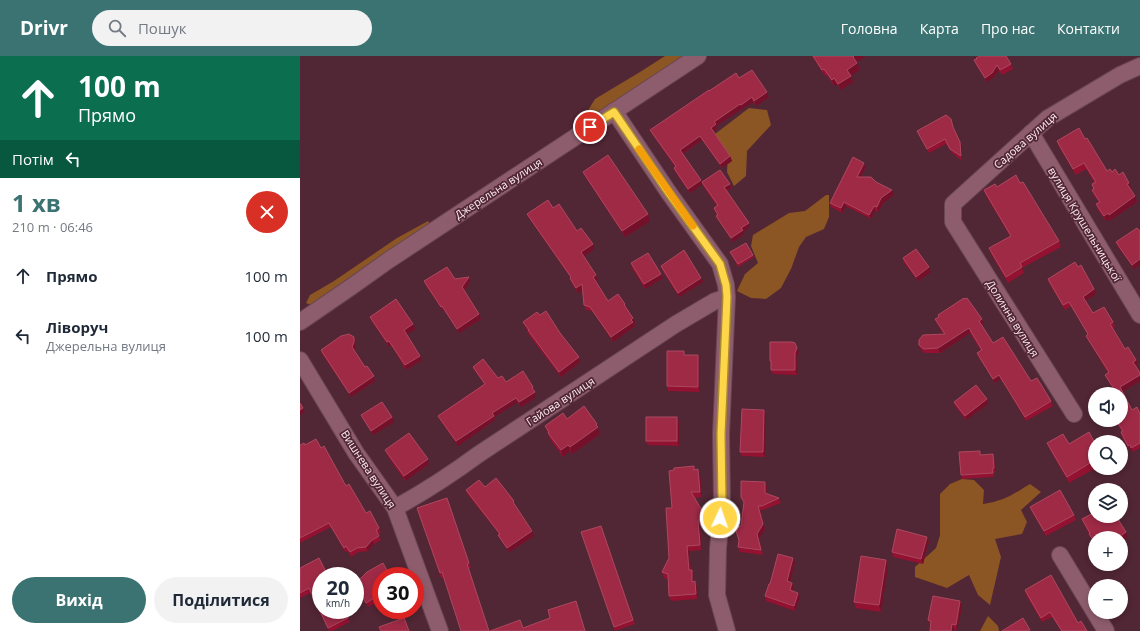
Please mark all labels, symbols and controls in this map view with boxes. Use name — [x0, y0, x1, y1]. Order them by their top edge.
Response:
search box — [92, 10, 372, 46]
text: Drivr — [20, 15, 68, 41]
icon: search — [106, 17, 128, 39]
text: Пошук — [138, 18, 187, 38]
text: Головна — [841, 19, 898, 38]
text: Карта — [920, 19, 959, 38]
text: Про нас — [981, 19, 1035, 38]
text: Контакти — [1057, 19, 1120, 38]
text: 100 m — [78, 67, 161, 105]
icon: ahead — [12, 72, 64, 124]
text: Прямо — [78, 103, 136, 127]
street label: Садова вулиця — [990, 108, 1060, 172]
pin — [573, 110, 607, 144]
icon: arrive — [579, 116, 601, 138]
icon: left — [62, 148, 84, 170]
text: Потім — [12, 149, 54, 169]
street label: Джерельна вулиця — [451, 154, 545, 222]
street label: вулиця Крушельницької — [1045, 164, 1125, 284]
text: 1 хв — [12, 186, 61, 219]
button: close — [246, 191, 288, 233]
text: 210 m · 06:46 — [12, 218, 93, 236]
icon: ahead — [12, 265, 34, 287]
text: Прямо — [46, 266, 98, 286]
text: 100 m — [244, 266, 288, 286]
street label: Долинна вулиця — [983, 277, 1043, 359]
text: Ліворуч — [46, 317, 108, 337]
icon: left — [12, 325, 34, 347]
text: 100 m — [244, 326, 288, 346]
text: Джерельна вулиця — [46, 337, 166, 355]
street label: Гайова вулиця — [523, 373, 597, 429]
map controls — [1088, 387, 1128, 619]
button: sound — [1088, 387, 1128, 427]
street label: Вишнева вулиця — [338, 427, 400, 511]
button: search — [1088, 435, 1128, 475]
button: layers — [1088, 483, 1128, 523]
position arrow — [699, 497, 741, 539]
button: + — [1088, 531, 1128, 571]
speed limit sign: 30 — [372, 567, 424, 619]
text: 20 — [327, 574, 349, 601]
button: Вихід — [12, 577, 146, 623]
button: Поділитися — [154, 577, 288, 623]
button: − — [1088, 579, 1128, 619]
text: km/h — [326, 596, 350, 610]

